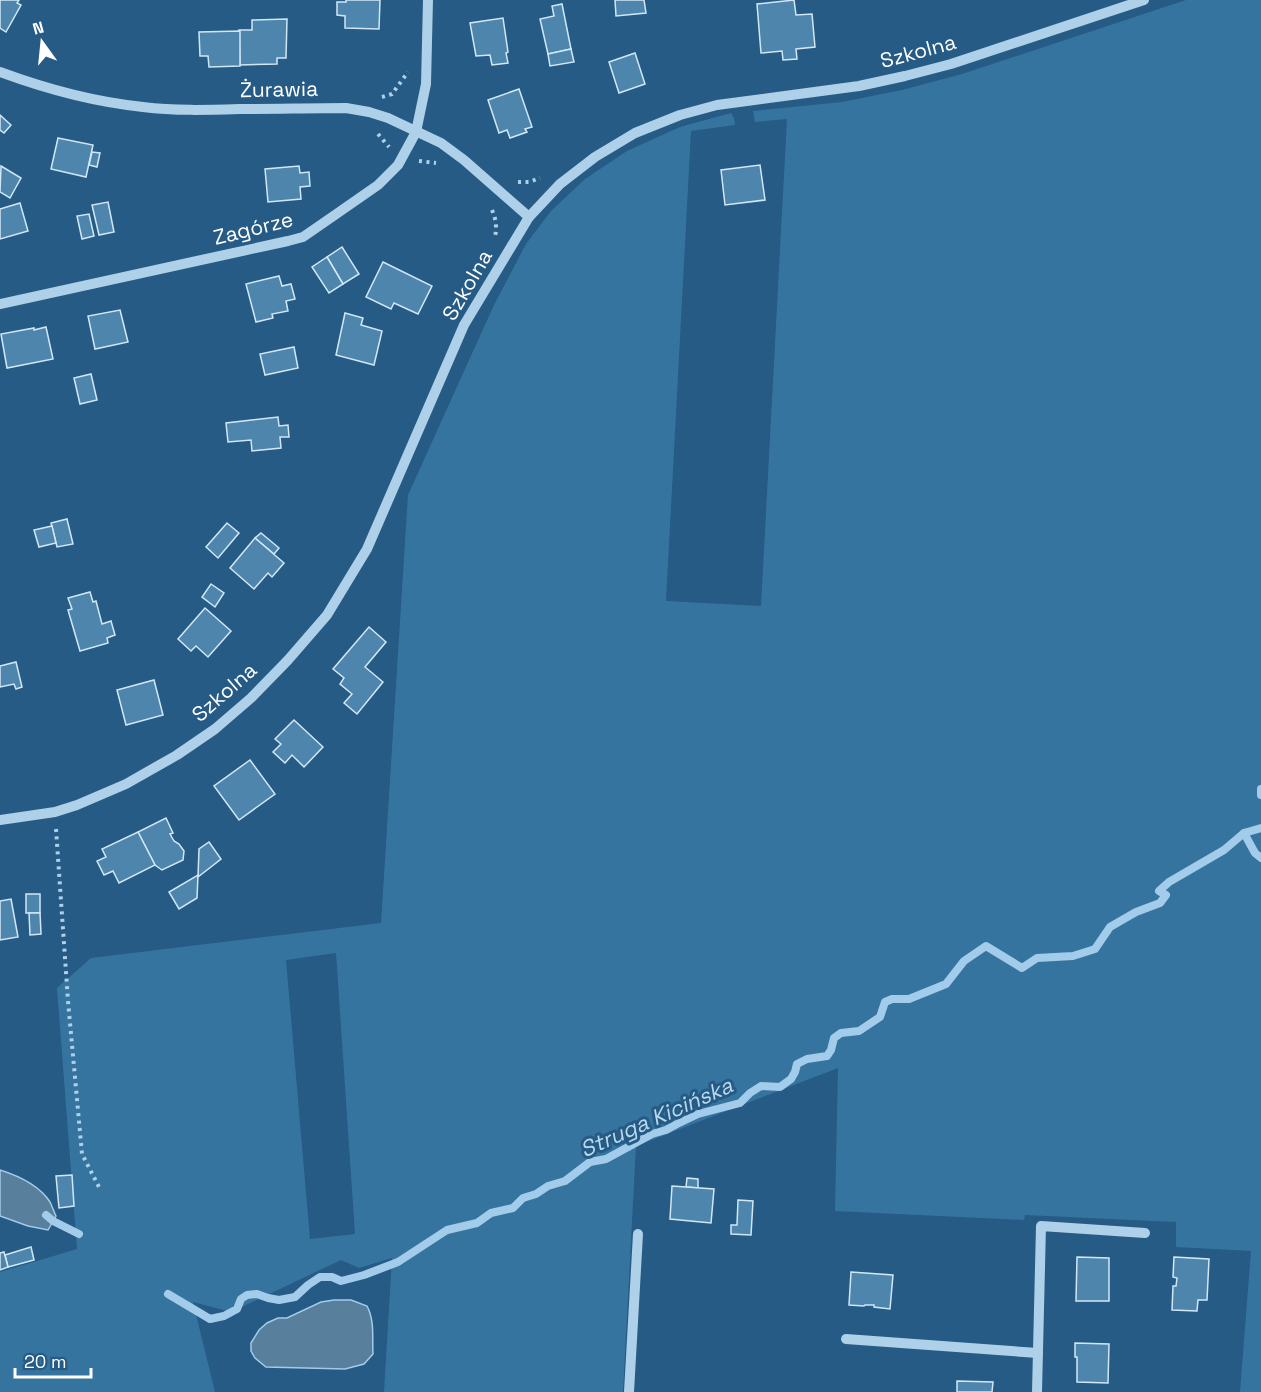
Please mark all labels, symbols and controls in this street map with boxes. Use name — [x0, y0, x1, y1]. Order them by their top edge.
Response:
north arrow — [12, 12, 72, 72]
text: N — [30, 16, 46, 40]
street label: Szkolna — [877, 28, 959, 74]
street label: Żurawia — [240, 75, 318, 103]
street label: Zagórze — [210, 205, 296, 251]
street label: Szkolna — [436, 245, 498, 325]
street label: Szkolna — [186, 656, 262, 728]
water label: Struga Kicińska — [575, 1071, 737, 1163]
scale bar — [15, 1341, 92, 1379]
text: 20 m — [24, 1350, 67, 1373]

